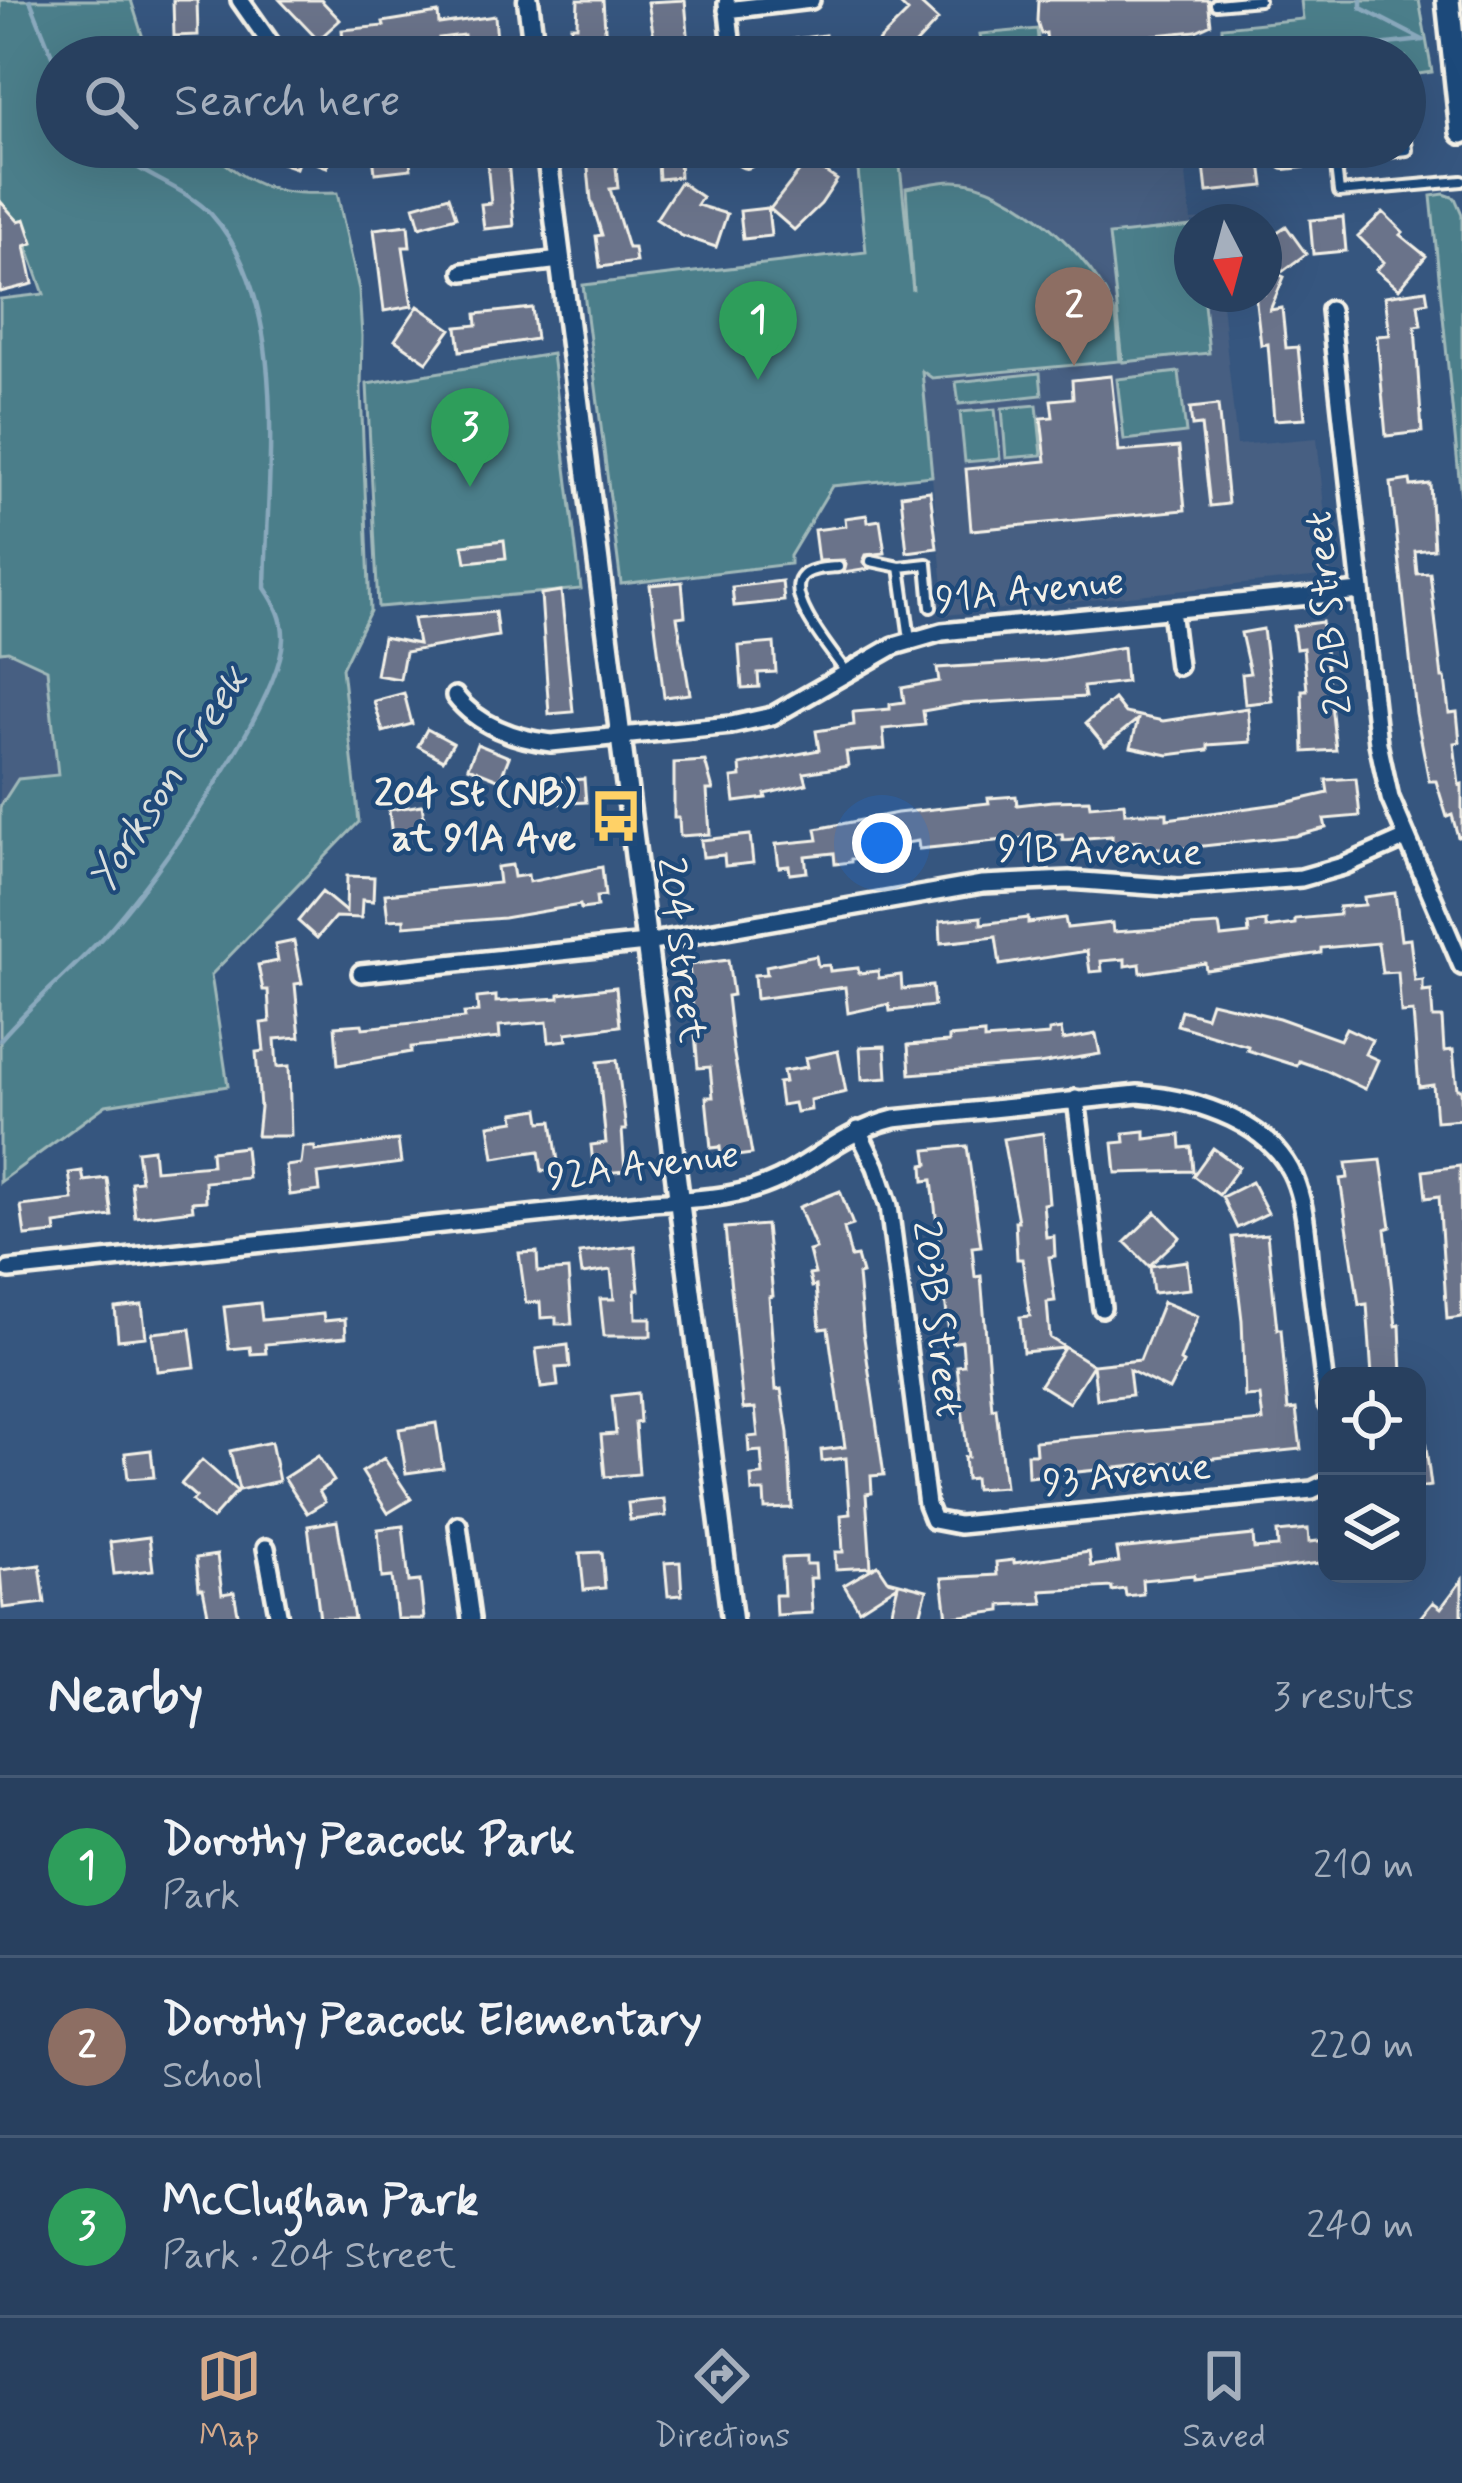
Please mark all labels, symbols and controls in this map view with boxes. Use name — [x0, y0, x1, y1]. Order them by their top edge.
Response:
search box — [36, 36, 1426, 168]
icon: search — [78, 69, 144, 135]
text: Search here — [174, 73, 401, 132]
north arrow — [1174, 204, 1282, 312]
pin: 2 — [1035, 267, 1113, 366]
pin: 1 — [719, 281, 797, 380]
pin: 3 — [431, 388, 509, 487]
street label: 202B Street — [1294, 508, 1366, 718]
street label: 91A Avenue — [933, 557, 1127, 627]
water label: Yorkson Creek — [76, 655, 264, 903]
place label: 204 St (NB) at 91A Ave — [374, 769, 576, 865]
bus stop icon: 204 St (NB) at 91A Ave — [587, 787, 645, 845]
your location — [852, 813, 912, 873]
street label: 91B Avenue — [997, 825, 1203, 879]
street label: 204 Street — [643, 854, 717, 1046]
street label: 92A Avenue — [544, 1130, 742, 1204]
street label: 203B Street — [899, 1218, 973, 1420]
map controls — [1318, 1367, 1426, 1583]
button: locate — [1318, 1367, 1426, 1475]
street label: 93 Avenue — [1041, 1442, 1213, 1510]
button: layers — [1318, 1475, 1426, 1583]
text: Nearby — [48, 1664, 203, 1730]
text: 3 results — [1273, 1672, 1414, 1723]
text: Dorothy Peacock Park — [162, 1812, 575, 1871]
text: 1 — [78, 1841, 96, 1892]
text: 210 m — [1313, 1841, 1414, 1892]
text: Park — [162, 1871, 240, 1922]
text: Dorothy Peacock Elementary — [162, 1992, 702, 2051]
text: 2 — [77, 2021, 97, 2072]
text: 220 m — [1309, 2021, 1414, 2072]
text: School — [162, 2051, 263, 2102]
text: McClughan Park — [162, 2172, 478, 2231]
text: 3 — [78, 2201, 96, 2252]
text: 240 m — [1306, 2201, 1414, 2252]
text: Park · 204 Street — [162, 2231, 456, 2282]
tab: Map — [196, 2343, 262, 2459]
tab: Directions — [654, 2343, 790, 2459]
tab: Saved — [1182, 2343, 1266, 2459]

